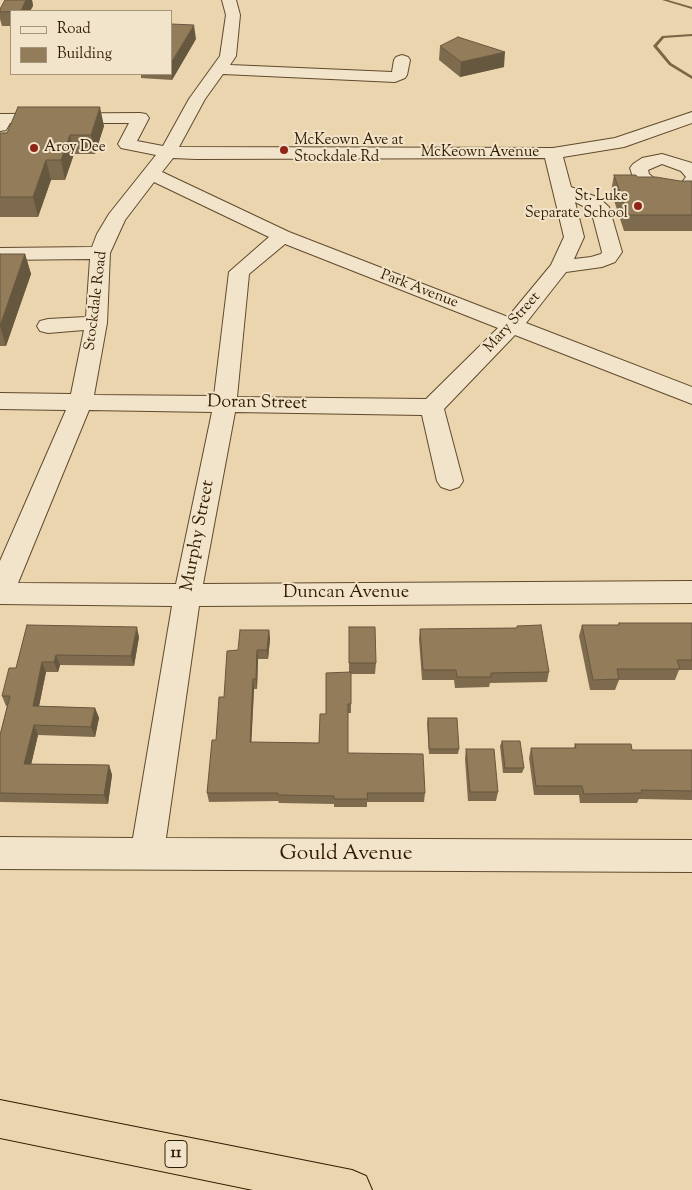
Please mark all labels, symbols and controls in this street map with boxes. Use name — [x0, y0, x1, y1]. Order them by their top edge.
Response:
legend — [10, 10, 172, 75]
text: Road — [57, 19, 91, 40]
text: Building — [57, 44, 112, 65]
place label: McKeown Ave at Stockdale Rd — [294, 132, 403, 167]
place label: Aroy Dee — [44, 139, 106, 157]
marker: Aroy Dee — [28, 142, 40, 154]
marker: McKeown Ave at Stockdale Rd — [278, 144, 290, 156]
street label: McKeown Avenue — [421, 144, 539, 162]
place label: St. Luke Separate School — [525, 188, 628, 223]
marker: St. Luke Separate School — [632, 200, 644, 212]
street label: Stockdale Road — [82, 250, 112, 352]
street label: Park Avenue — [378, 267, 460, 313]
street label: Mary Street — [481, 289, 545, 357]
street label: Doran Street — [207, 392, 307, 416]
street label: Murphy Street — [178, 479, 220, 593]
street label: Duncan Avenue — [283, 583, 409, 605]
street label: Gould Avenue — [280, 842, 412, 868]
road number: 11 — [165, 1140, 187, 1168]

